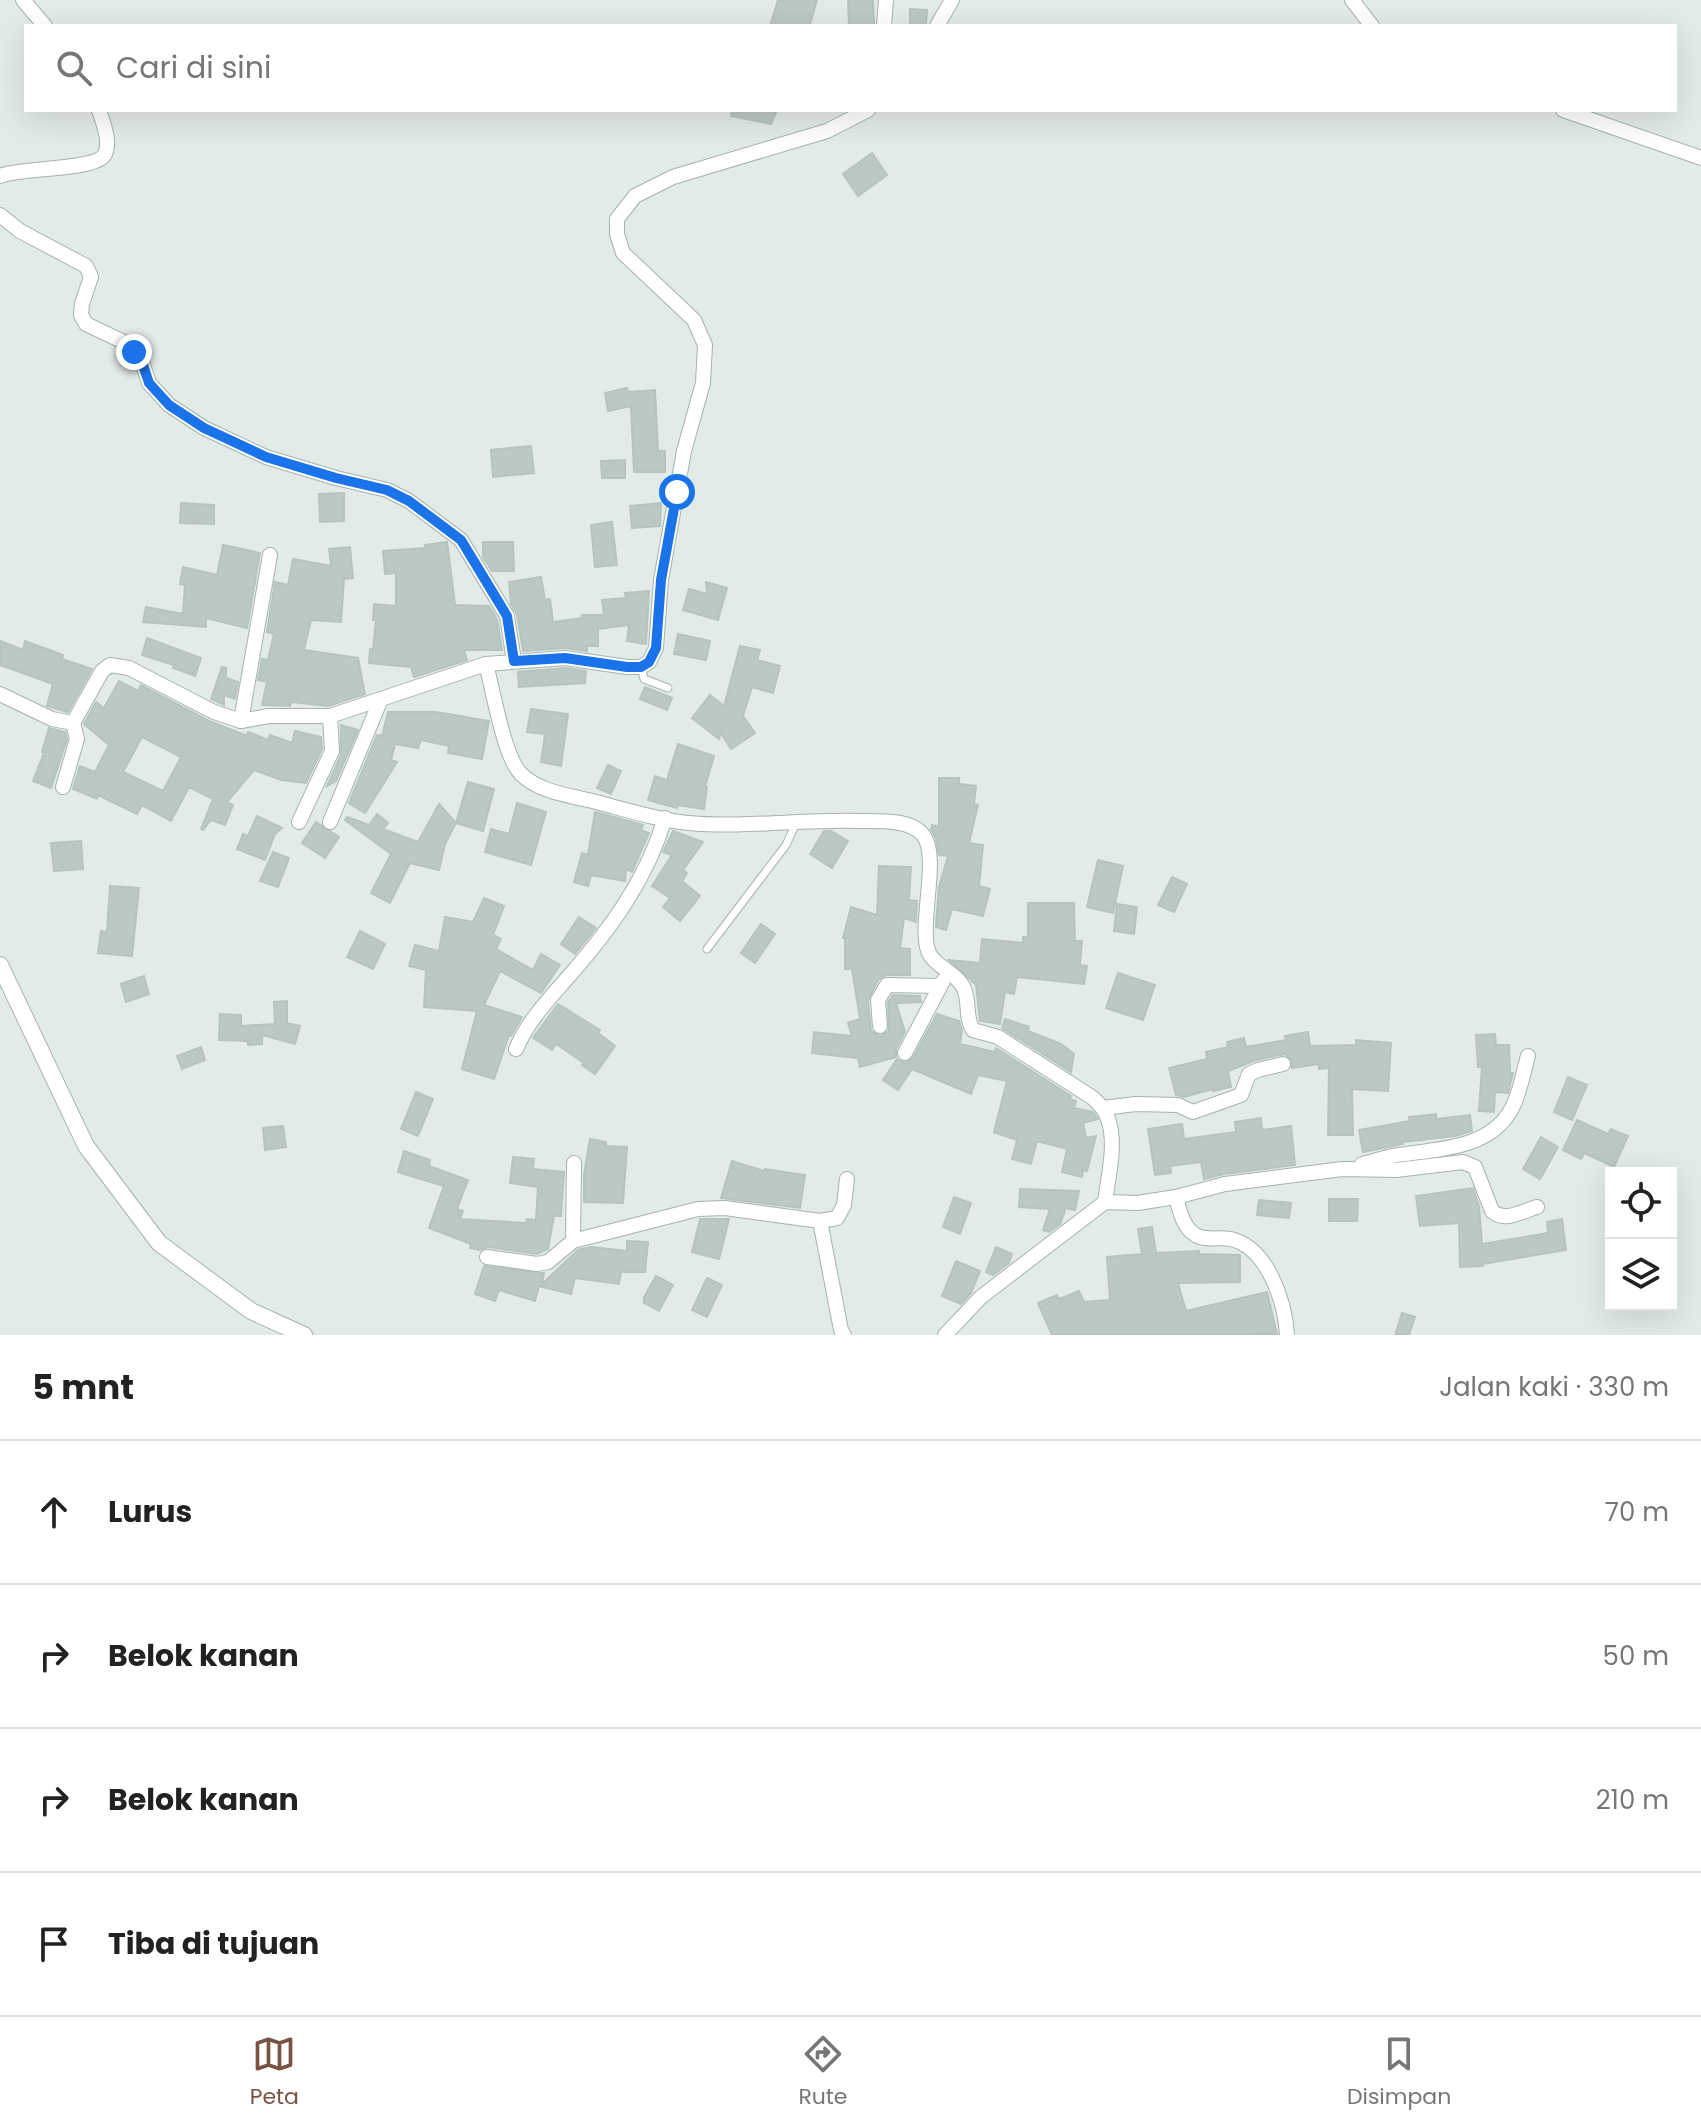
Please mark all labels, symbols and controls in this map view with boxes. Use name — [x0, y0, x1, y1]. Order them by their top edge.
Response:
search box — [24, 24, 1677, 112]
icon: search — [52, 46, 96, 90]
text: Cari di sini — [116, 46, 271, 89]
route end — [116, 334, 152, 370]
route start — [659, 474, 695, 510]
map controls — [1605, 1167, 1677, 1311]
button: locate — [1605, 1167, 1677, 1239]
button: layers — [1605, 1239, 1677, 1311]
text: 5 mnt — [32, 1363, 134, 1411]
text: Jalan kaki · 330 m — [1439, 1369, 1669, 1405]
icon: ahead — [32, 1490, 76, 1534]
text: Lurus — [108, 1490, 192, 1533]
text: 70 m — [1605, 1494, 1669, 1530]
icon: right — [32, 1634, 76, 1678]
text: Belok kanan — [108, 1634, 299, 1677]
text: 50 m — [1603, 1638, 1669, 1674]
icon: right — [32, 1778, 76, 1822]
text: Belok kanan — [108, 1778, 299, 1821]
text: 210 m — [1596, 1782, 1669, 1818]
icon: arrive — [32, 1922, 76, 1966]
text: Tiba di tujuan — [108, 1922, 319, 1965]
tab: Peta — [250, 2032, 299, 2113]
tab: Rute — [798, 2032, 848, 2113]
tab: Disimpan — [1347, 2032, 1451, 2113]

